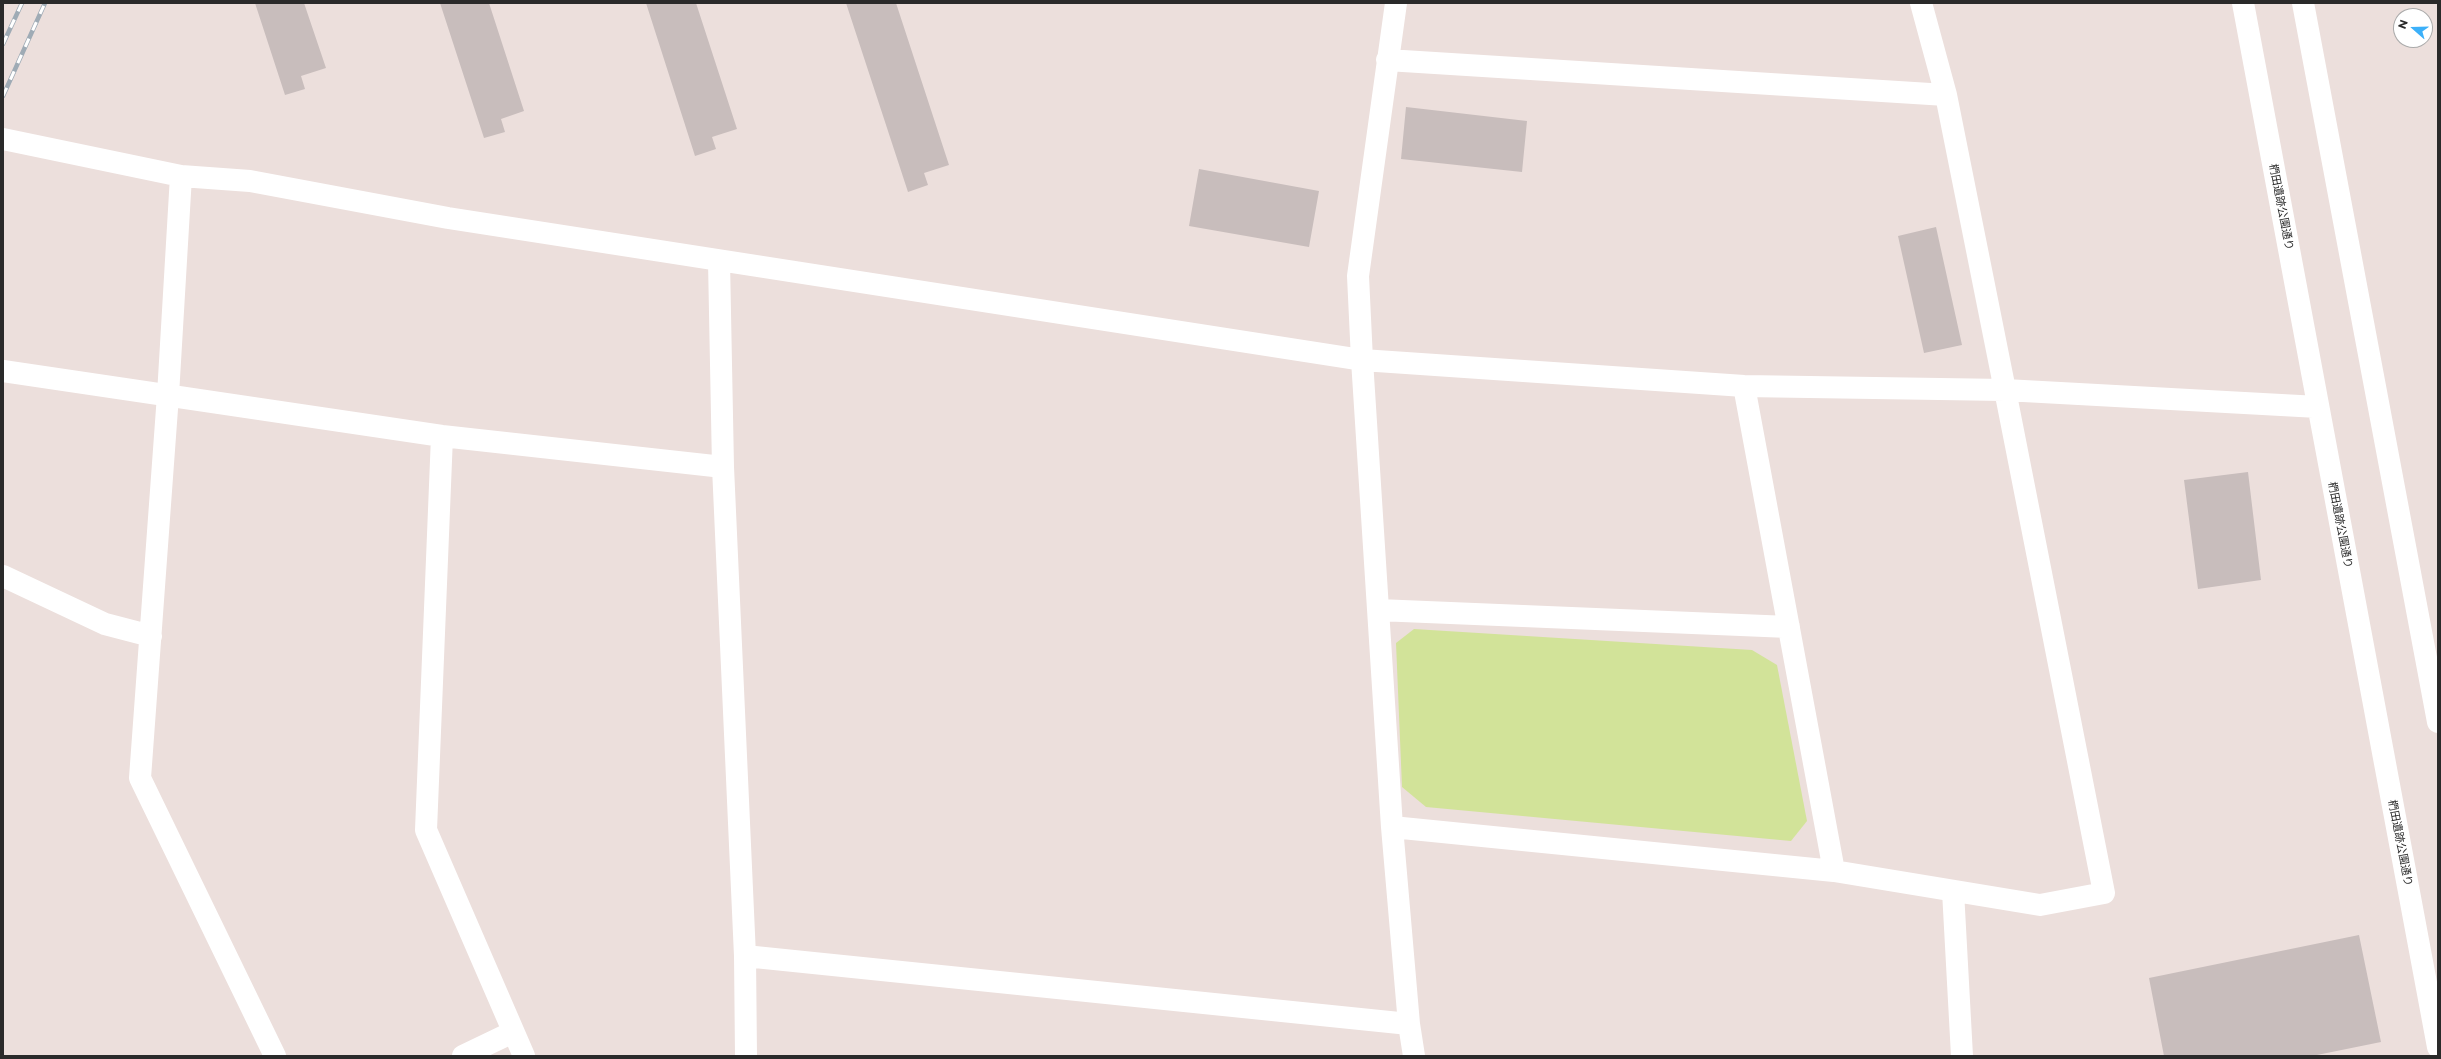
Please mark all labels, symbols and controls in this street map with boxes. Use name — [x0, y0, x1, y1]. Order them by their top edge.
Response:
north arrow — [2393, 8, 2433, 48]
text: N — [2395, 18, 2411, 31]
street label: 椚田遺跡公園通り — [2266, 163, 2296, 251]
street label: 椚田遺跡公園通り — [2325, 481, 2355, 569]
street label: 椚田遺跡公園通り — [2385, 799, 2415, 887]

